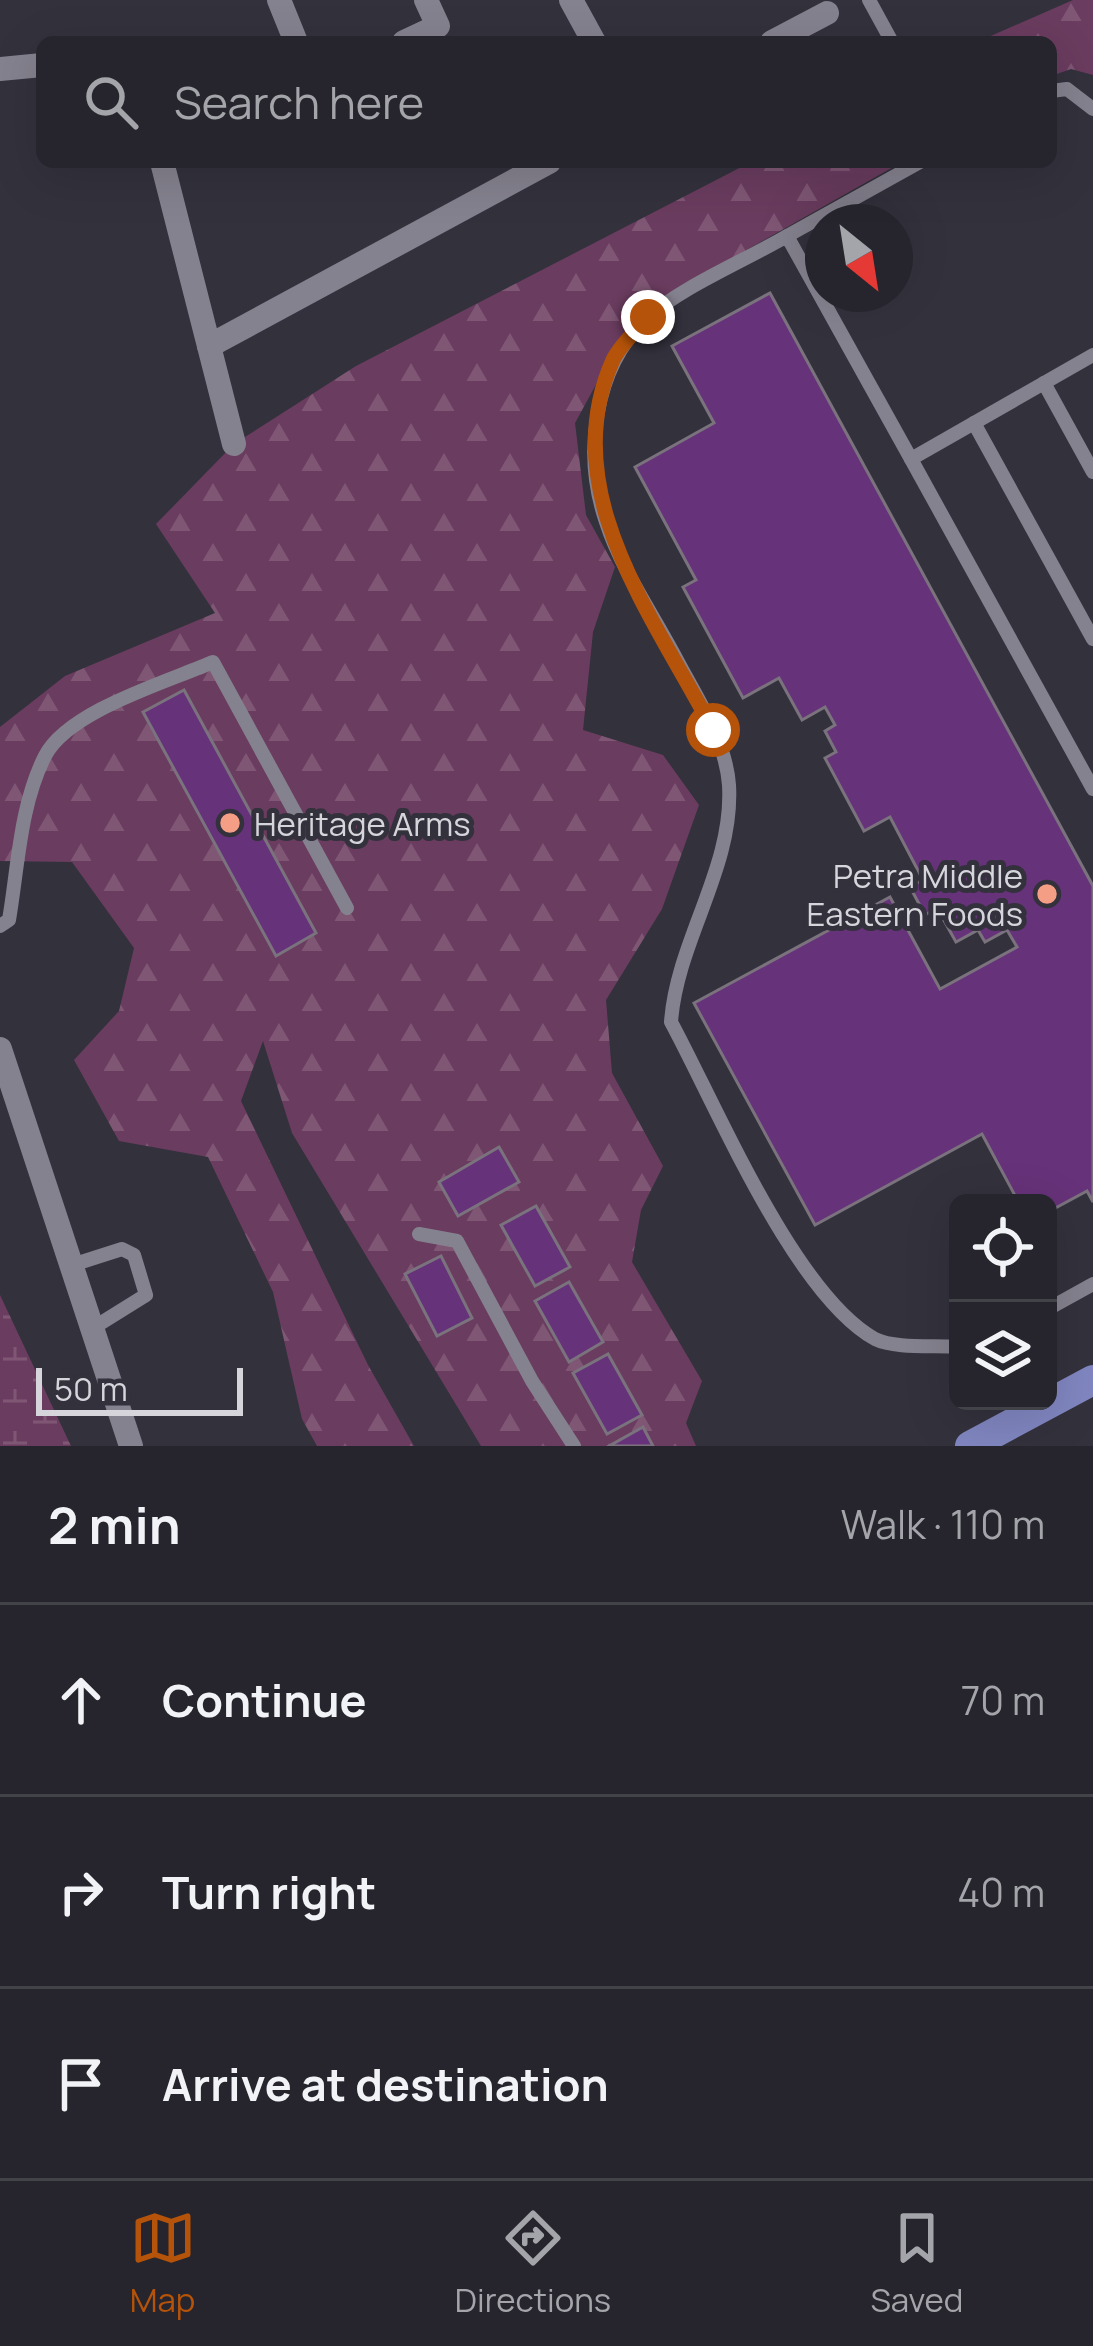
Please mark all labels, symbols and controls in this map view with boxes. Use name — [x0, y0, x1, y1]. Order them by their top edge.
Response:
search box — [36, 36, 1057, 168]
icon: search — [78, 69, 144, 135]
text: Search here — [174, 71, 424, 133]
north arrow — [805, 204, 913, 312]
route end — [621, 290, 675, 344]
route start — [686, 703, 740, 757]
place label: Heritage Arms — [254, 801, 471, 846]
marker: Heritage Arms — [217, 810, 243, 836]
place label: Petra Middle Eastern Foods — [807, 853, 1023, 936]
marker: Petra Middle Eastern Foods — [1034, 881, 1060, 907]
map controls — [949, 1194, 1057, 1410]
button: locate — [949, 1194, 1057, 1302]
button: layers — [949, 1302, 1057, 1410]
scale bar — [36, 1362, 243, 1415]
text: 50 m — [54, 1366, 128, 1411]
text: 2 min — [48, 1490, 181, 1559]
text: Walk · 110 m — [841, 1497, 1045, 1551]
icon: ahead — [48, 1667, 114, 1733]
text: Continue — [162, 1669, 367, 1731]
text: 70 m — [961, 1673, 1045, 1727]
icon: right — [48, 1859, 114, 1925]
text: Turn right — [162, 1861, 376, 1923]
text: 40 m — [957, 1865, 1045, 1919]
icon: arrive — [48, 2051, 114, 2117]
text: Arrive at destination — [162, 2053, 609, 2115]
tab: Map — [130, 2205, 196, 2322]
tab: Directions — [455, 2205, 611, 2322]
tab: Saved — [870, 2205, 963, 2322]

